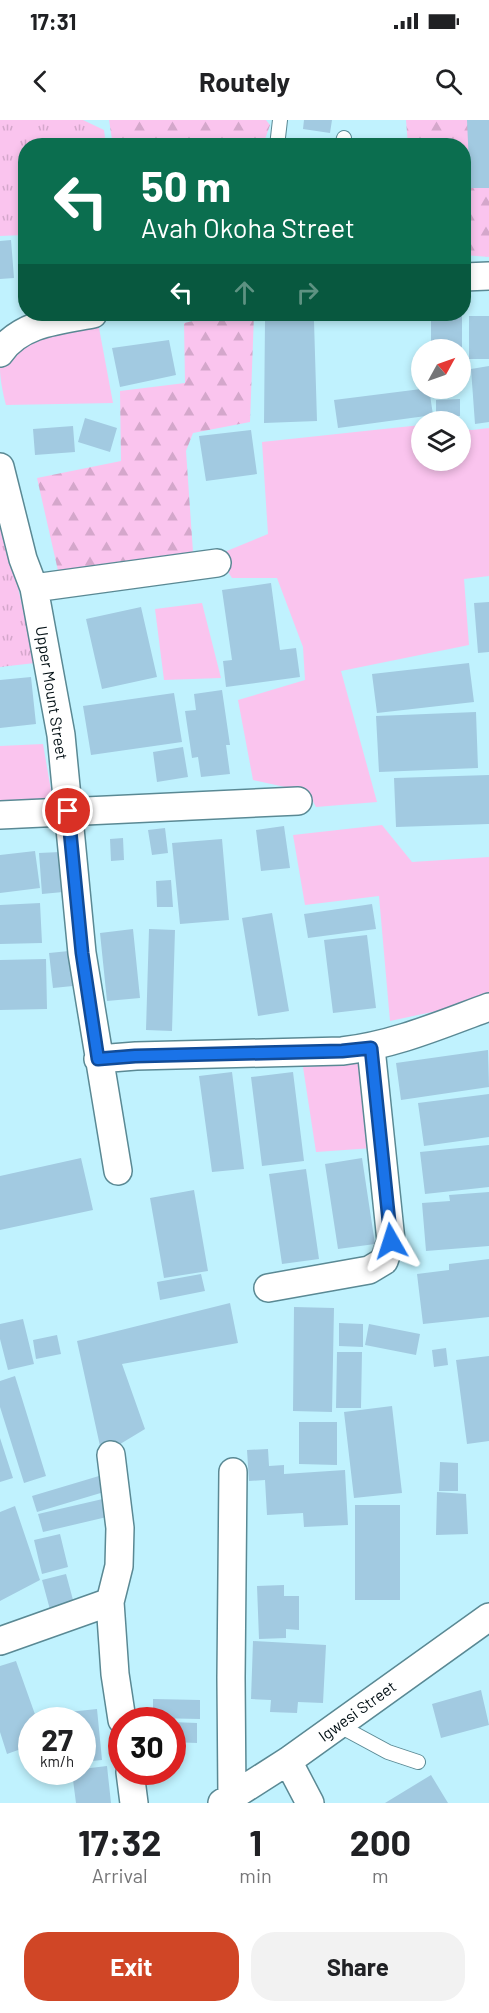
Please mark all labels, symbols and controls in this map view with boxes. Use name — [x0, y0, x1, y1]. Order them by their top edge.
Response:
text: 17:31 — [30, 8, 76, 34]
icon: back — [24, 65, 57, 98]
text: Routely — [199, 65, 290, 97]
icon: search — [432, 65, 465, 98]
text: 50 m — [141, 160, 231, 210]
icon: left — [42, 162, 120, 240]
text: Avah Okoha Street — [141, 211, 355, 243]
icon: left — [165, 276, 198, 309]
icon: ahead — [228, 276, 261, 309]
icon: right — [291, 276, 324, 309]
north arrow — [411, 339, 471, 399]
map controls — [411, 339, 471, 471]
button: layers — [411, 411, 471, 471]
street label: Upper Mount Street — [33, 624, 72, 761]
pin — [42, 785, 93, 836]
icon: arrive — [51, 794, 84, 827]
position arrow — [359, 1209, 423, 1273]
street label: Igwesi Street — [314, 1676, 399, 1745]
speed limit sign: 30 — [108, 1707, 186, 1785]
text: 27 — [41, 1721, 73, 1757]
text: km/h — [40, 1752, 74, 1770]
text: 17:32 — [78, 1820, 161, 1863]
text: 1 — [249, 1820, 262, 1863]
text: 200 — [350, 1820, 411, 1863]
text: Arrival — [92, 1863, 148, 1887]
text: min — [239, 1863, 272, 1887]
text: m — [372, 1863, 389, 1887]
button: Exit — [24, 1932, 239, 2001]
button: Share — [251, 1932, 465, 2001]

